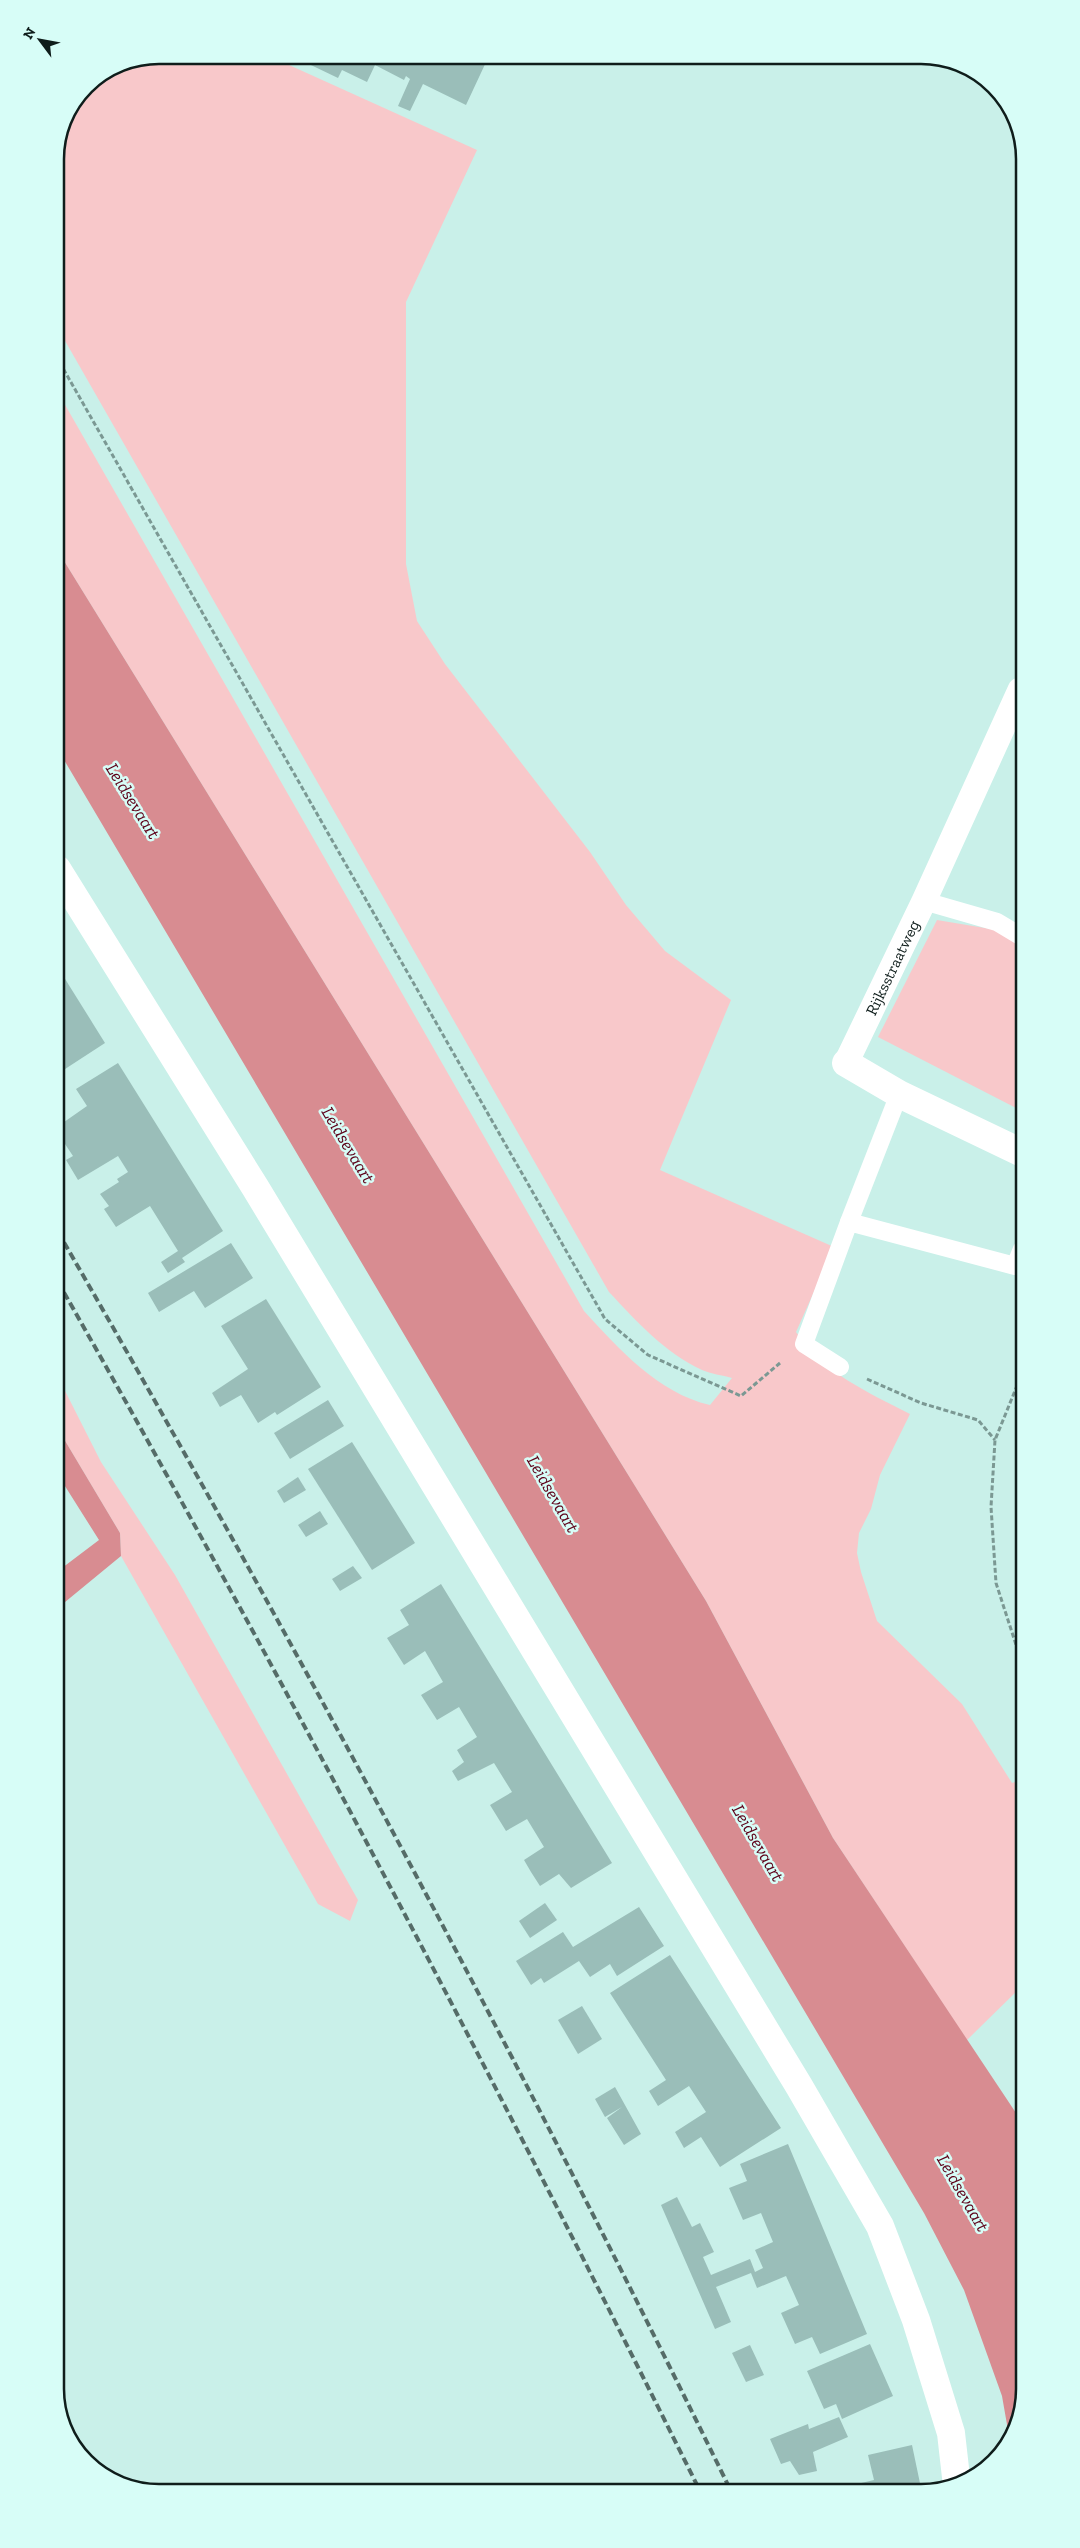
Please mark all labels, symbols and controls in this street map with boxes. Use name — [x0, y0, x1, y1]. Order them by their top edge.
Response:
north arrow — [15, 15, 65, 65]
text: N — [19, 24, 40, 42]
water label: Leidsevaart — [101, 759, 165, 843]
street label: Rijksstraatweg — [861, 917, 923, 1018]
water label: Leidsevaart — [317, 1103, 379, 1187]
water label: Leidsevaart — [522, 1452, 584, 1536]
water label: Leidsevaart — [727, 1801, 789, 1885]
water label: Leidsevaart — [932, 2151, 994, 2235]

